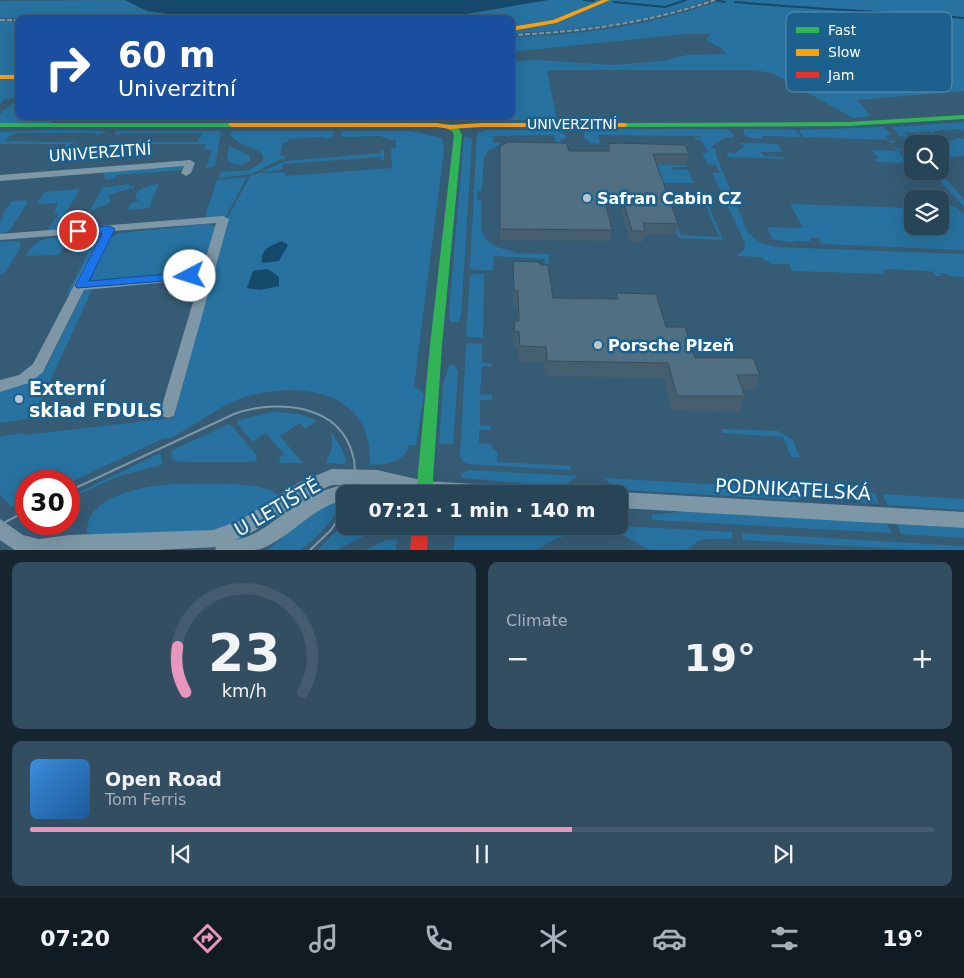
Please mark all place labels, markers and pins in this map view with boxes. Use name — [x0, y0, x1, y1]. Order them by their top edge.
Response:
place label: Safran Cabin CZ — [597, 189, 742, 208]
marker: Safran Cabin CZ — [581, 192, 593, 204]
pin — [57, 210, 99, 252]
place label: Porsche Plzeň — [608, 336, 734, 355]
marker: Porsche Plzeň — [592, 339, 604, 351]
place label: Externí sklad FDULS — [29, 377, 162, 421]
marker: Externí sklad FDULS — [13, 393, 25, 405]

